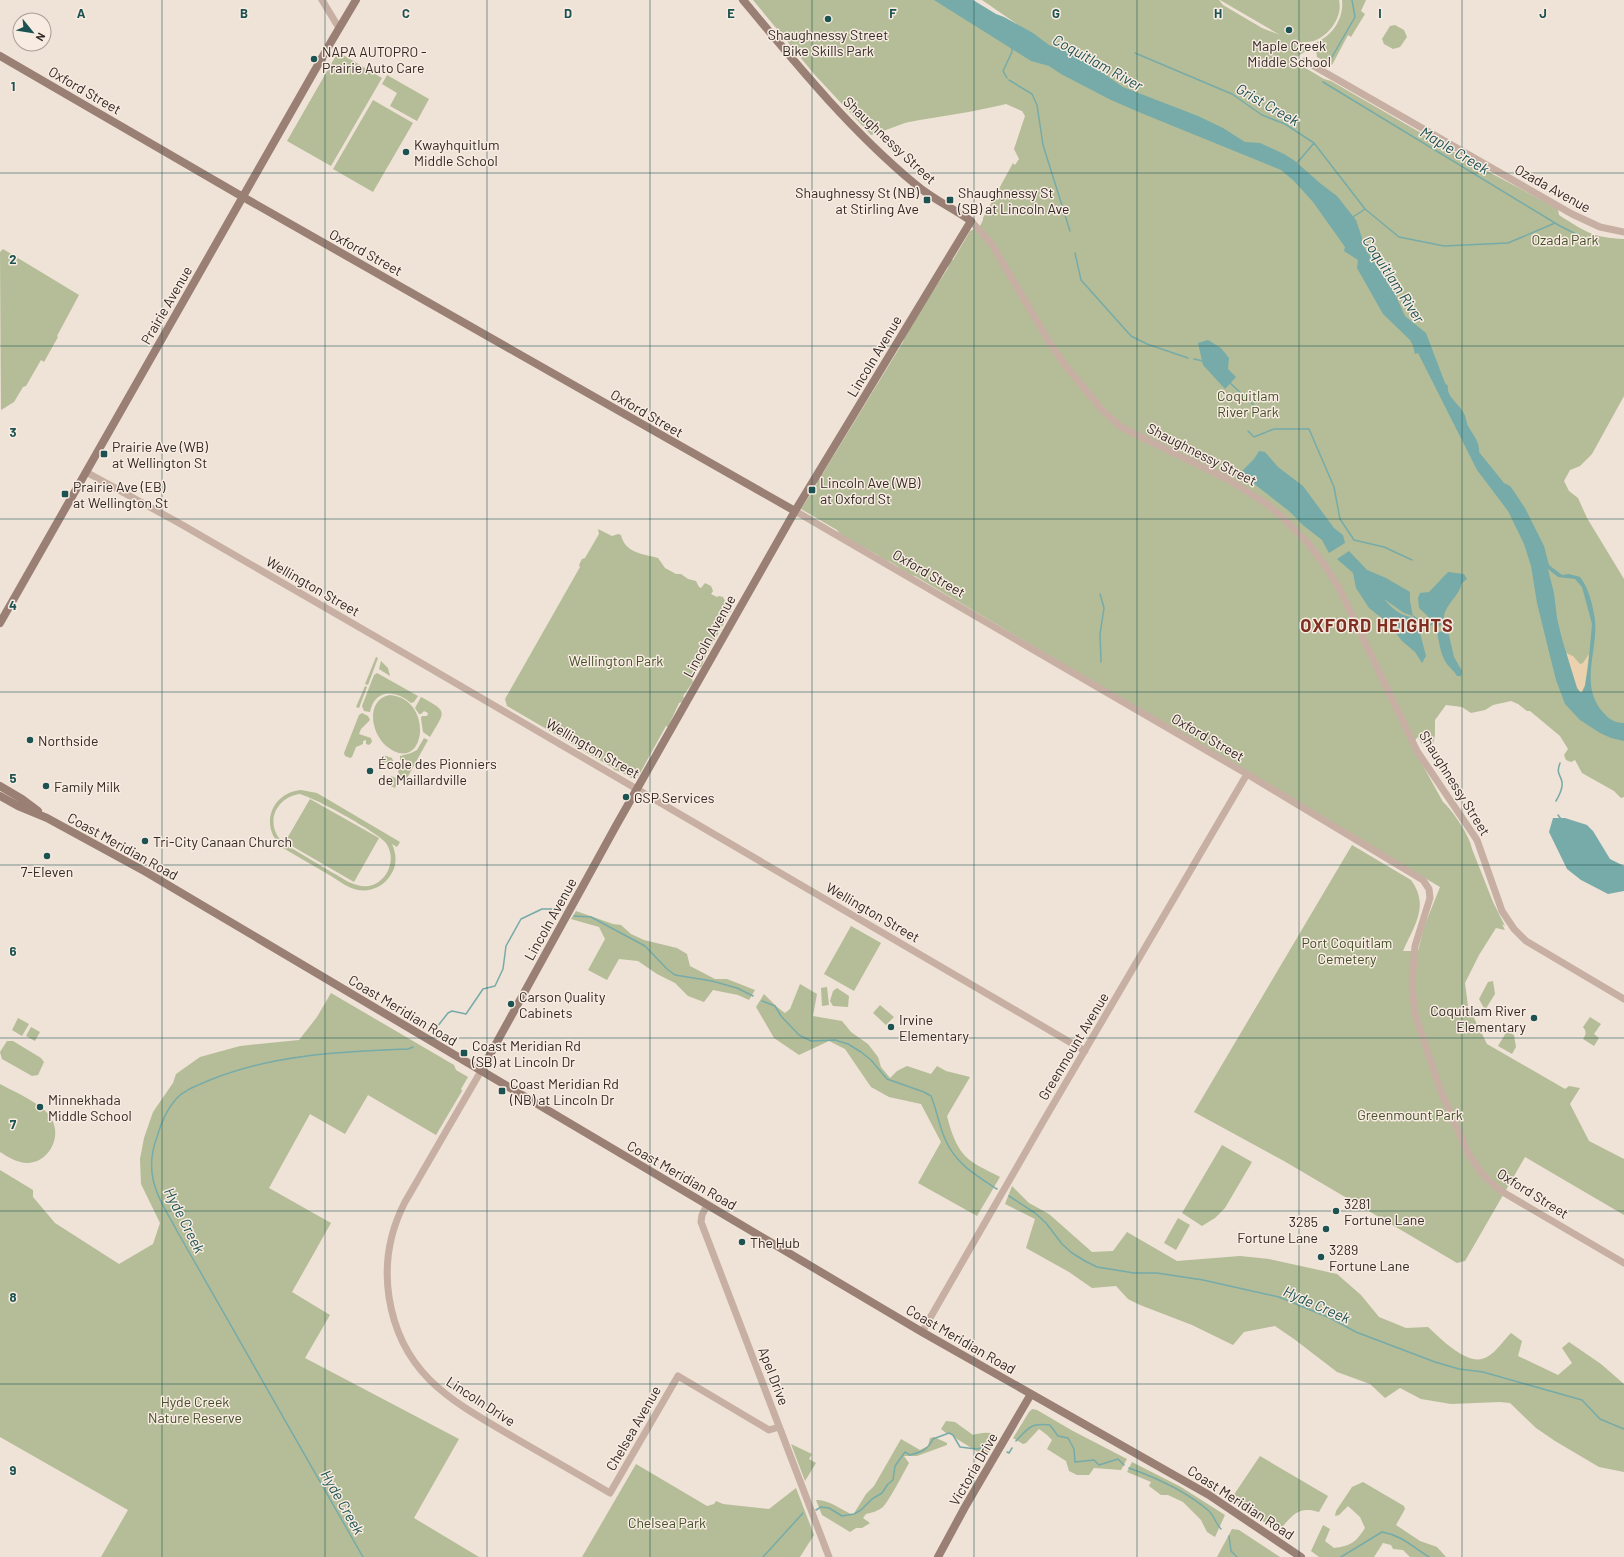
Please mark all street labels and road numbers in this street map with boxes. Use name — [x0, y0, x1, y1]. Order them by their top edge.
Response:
street label: Oxford Street — [46, 62, 124, 118]
street label: Shaughnessy Street — [840, 93, 940, 187]
street label: Ozada Avenue — [1512, 160, 1594, 216]
street label: Oxford Street — [326, 225, 406, 279]
street label: Prairie Avenue — [137, 263, 195, 347]
street label: Lincoln Avenue — [843, 312, 905, 400]
street label: Oxford Street — [608, 385, 686, 441]
street label: Shaughnessy Street — [1144, 419, 1260, 489]
street label: Oxford Street — [890, 545, 968, 601]
street label: Wellington Street — [263, 552, 363, 620]
street label: Lincoln Avenue — [679, 592, 739, 680]
street label: Oxford Street — [1169, 709, 1247, 765]
street label: Wellington Street — [543, 714, 643, 782]
street label: Shaughnessy Street — [1416, 727, 1494, 839]
street label: Coast Meridian Road — [65, 809, 181, 883]
street label: Lincoln Avenue — [520, 875, 580, 963]
street label: Wellington Street — [823, 878, 923, 946]
street label: Coast Meridian Road — [346, 971, 460, 1049]
street label: Greenmount Avenue — [1034, 989, 1112, 1103]
street label: Coast Meridian Road — [624, 1137, 740, 1213]
street label: Oxford Street — [1494, 1164, 1572, 1222]
street label: Coast Meridian Road — [903, 1301, 1019, 1377]
street label: Apel Drive — [755, 1345, 793, 1407]
street label: Lincoln Drive — [443, 1372, 519, 1430]
street label: Chelsea Avenue — [602, 1383, 664, 1473]
street label: Victoria Drive — [945, 1429, 1001, 1509]
street label: Coast Meridian Road — [1184, 1461, 1298, 1543]

